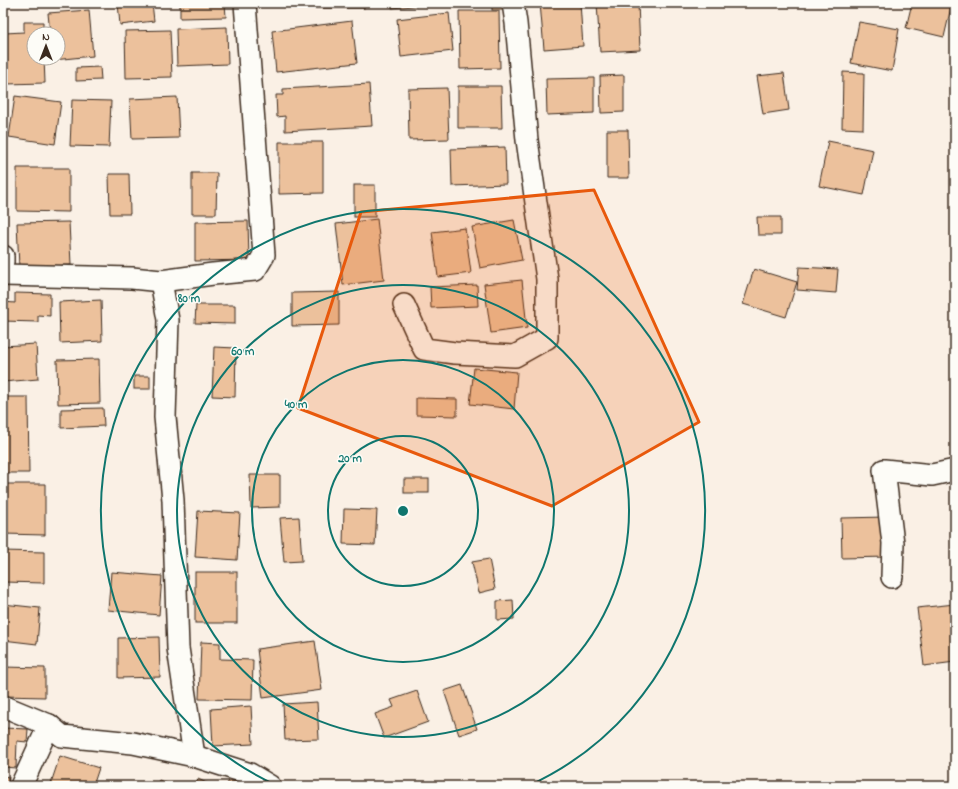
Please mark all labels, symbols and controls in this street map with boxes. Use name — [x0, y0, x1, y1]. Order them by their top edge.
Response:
north arrow — [26, 26, 66, 66]
text: N — [42, 29, 50, 45]
text: 80 m — [177, 290, 201, 308]
text: 60 m — [231, 343, 255, 361]
text: 40 m — [284, 396, 308, 414]
text: 20 m — [337, 450, 362, 468]
centre of rings — [396, 504, 410, 518]

